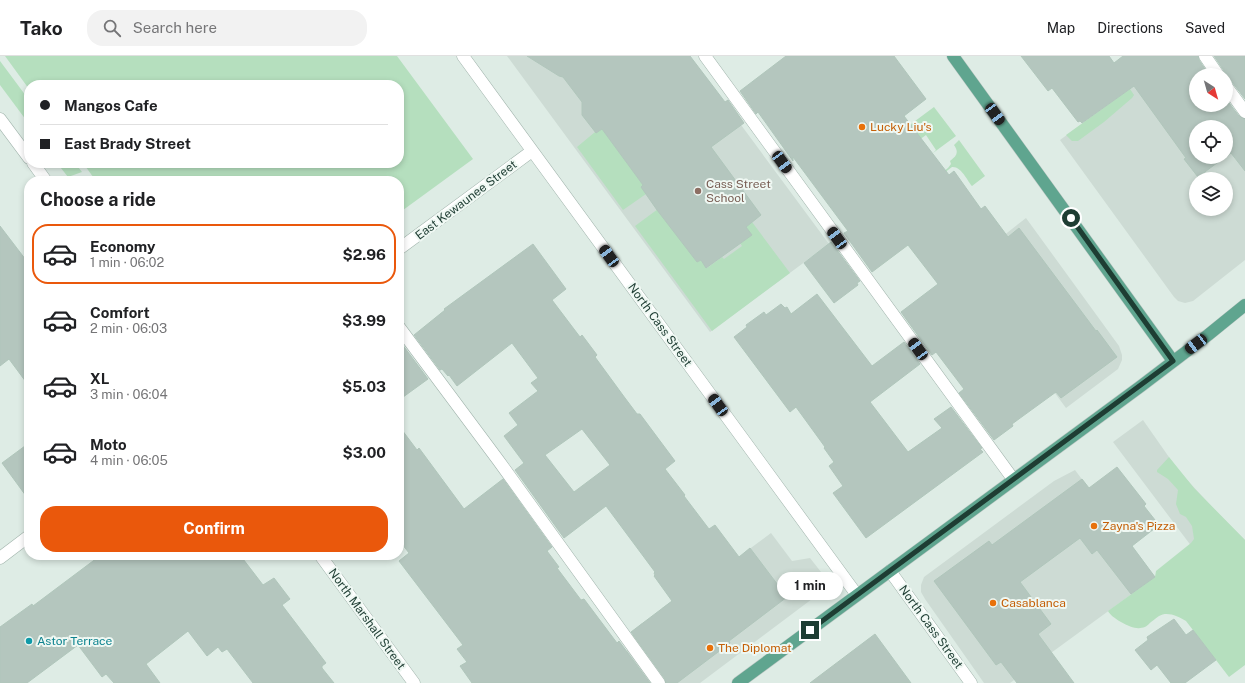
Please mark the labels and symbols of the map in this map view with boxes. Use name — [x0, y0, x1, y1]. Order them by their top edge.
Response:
north arrow — [1189, 68, 1233, 112]
car — [983, 101, 1007, 127]
place label: Lucky Liu's — [870, 120, 931, 134]
marker: Lucky Liu's — [857, 122, 867, 132]
car — [770, 149, 794, 175]
street label: East Kewaunee Street — [413, 157, 520, 243]
place label: Cass Street School — [706, 177, 771, 205]
marker: Cass Street School — [693, 186, 703, 196]
route start — [1062, 209, 1080, 227]
car — [825, 225, 849, 251]
car — [597, 243, 621, 269]
street label: North Cass Street — [625, 281, 695, 370]
car — [1183, 332, 1209, 356]
car — [906, 336, 930, 362]
car — [706, 392, 730, 418]
place label: Zayna's Pizza — [1102, 519, 1175, 533]
marker: Zayna's Pizza — [1089, 521, 1099, 531]
street label: North Marshall Street — [326, 566, 409, 672]
callout: 1 min — [777, 572, 843, 600]
street label: North Cass Street — [896, 583, 966, 672]
place label: Casablanca — [1001, 596, 1066, 610]
marker: Casablanca — [988, 598, 998, 608]
route end — [801, 621, 819, 639]
place label: Astor Terrace — [37, 634, 113, 648]
marker: Astor Terrace — [24, 636, 34, 646]
place label: The Diplomat — [718, 641, 792, 655]
marker: The Diplomat — [705, 643, 715, 653]

